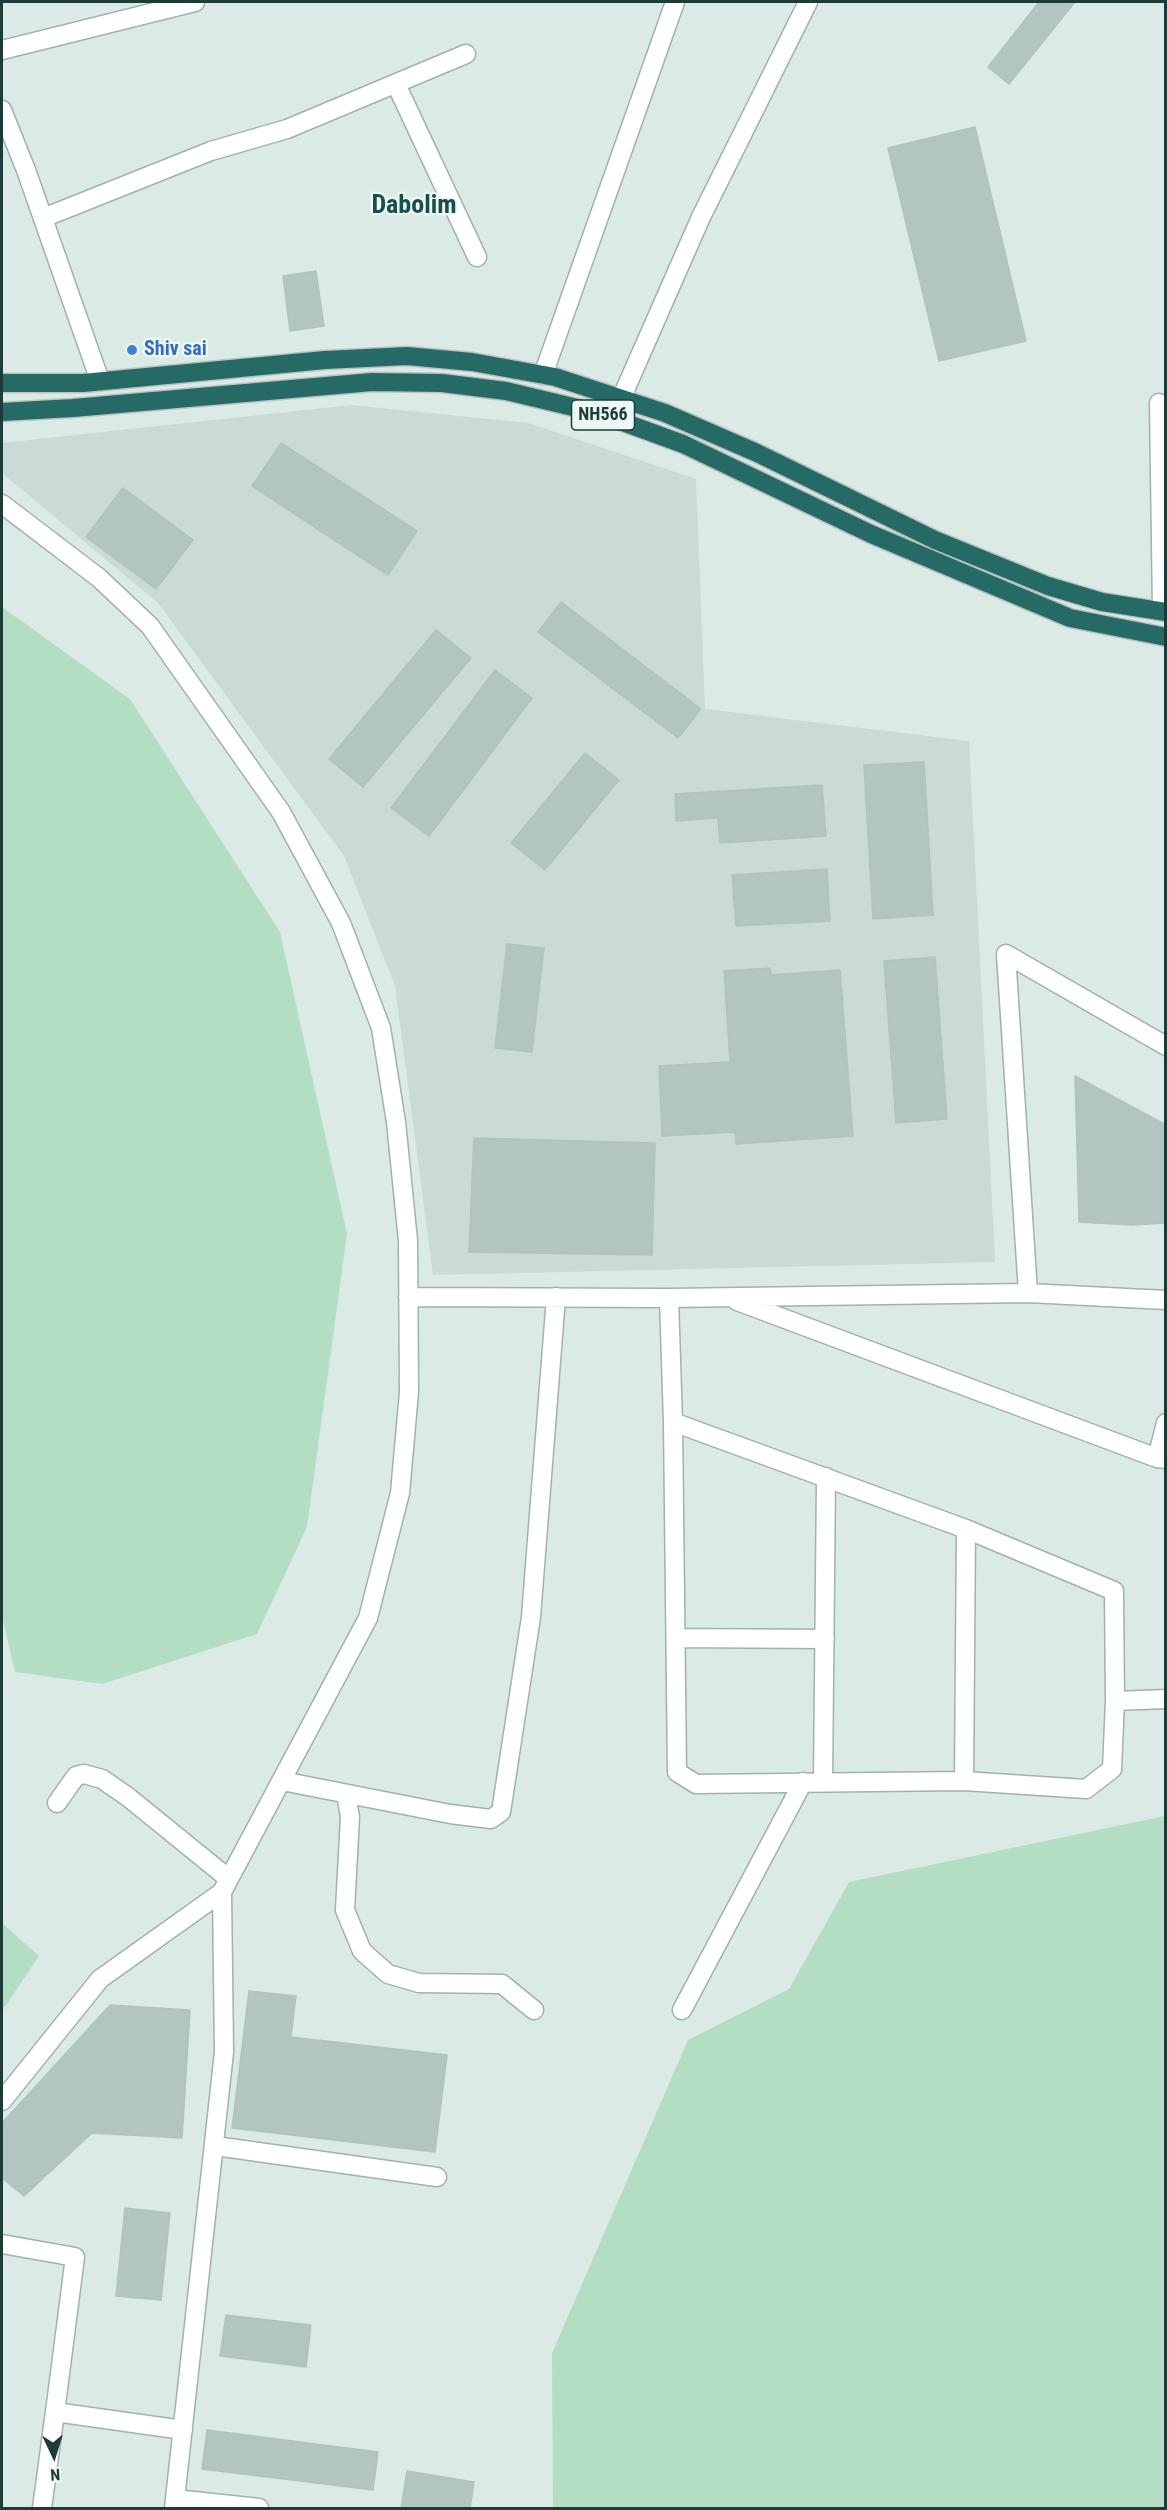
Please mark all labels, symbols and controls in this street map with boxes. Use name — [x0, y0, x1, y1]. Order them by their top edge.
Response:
district label: Dabolim — [371, 190, 457, 222]
place label: Shiv sai — [144, 338, 207, 362]
marker: Shiv sai — [125, 343, 139, 357]
road number: NH566 — [572, 400, 634, 430]
north arrow — [24, 2426, 84, 2486]
text: N — [50, 2465, 61, 2484]

